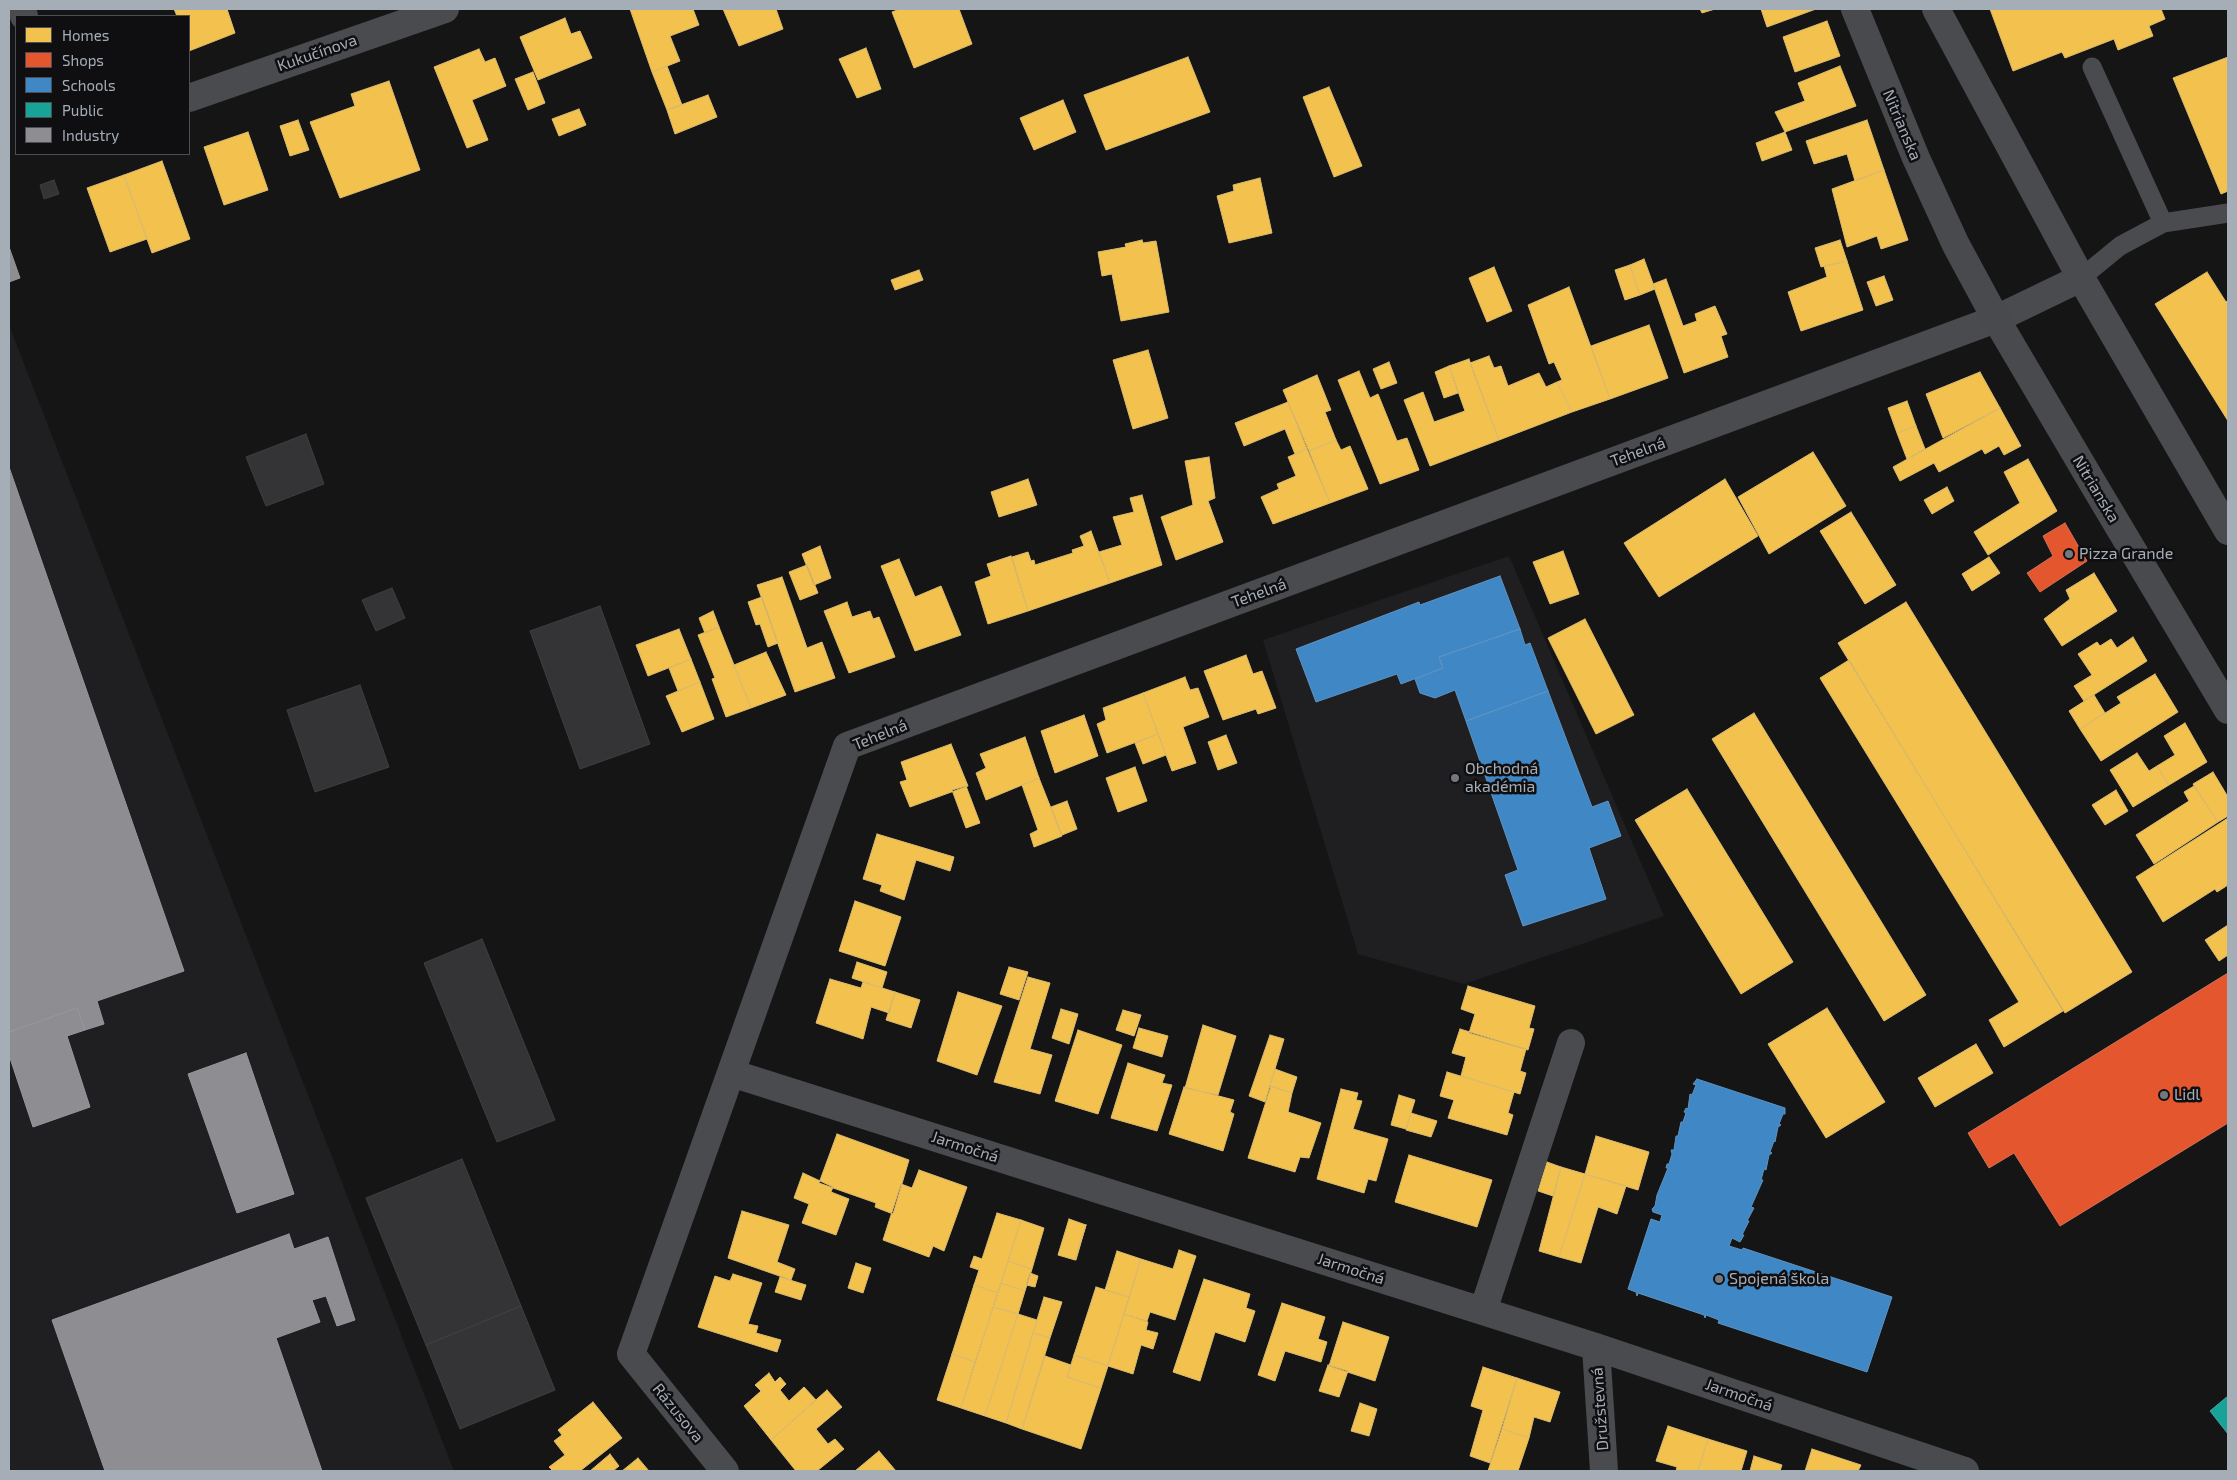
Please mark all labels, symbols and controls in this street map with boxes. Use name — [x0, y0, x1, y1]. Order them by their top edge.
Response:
legend — [15, 15, 190, 155]
text: Homes — [62, 26, 109, 44]
street label: Kukučínova — [275, 30, 359, 76]
text: Shops — [62, 51, 104, 69]
text: Schools — [62, 76, 116, 94]
street label: Nitrianska — [1879, 87, 1925, 163]
text: Public — [62, 101, 103, 119]
text: Industry — [62, 126, 119, 144]
street label: Tehelná — [1608, 433, 1668, 471]
street label: Nitrianska — [2068, 452, 2124, 526]
place label: Pizza Grande — [2079, 544, 2173, 564]
marker: Pizza Grande — [2063, 548, 2075, 560]
street label: Tehelná — [1229, 574, 1289, 612]
street label: Tehelná — [850, 715, 910, 755]
place label: Obchodná akadémia — [1465, 759, 1538, 797]
marker: Obchodná akadémia — [1449, 772, 1461, 784]
place label: Lidl — [2174, 1085, 2200, 1105]
marker: Lidl — [2158, 1089, 2170, 1101]
street label: Jarmočná — [929, 1127, 1001, 1167]
street label: Jarmočná — [1315, 1249, 1387, 1289]
place label: Spojená škola — [1729, 1269, 1829, 1289]
marker: Spojená škola — [1713, 1273, 1725, 1285]
street label: Družstevná — [1588, 1367, 1612, 1451]
street label: Jarmočná — [1703, 1375, 1775, 1415]
street label: Rázusova — [648, 1380, 708, 1446]

